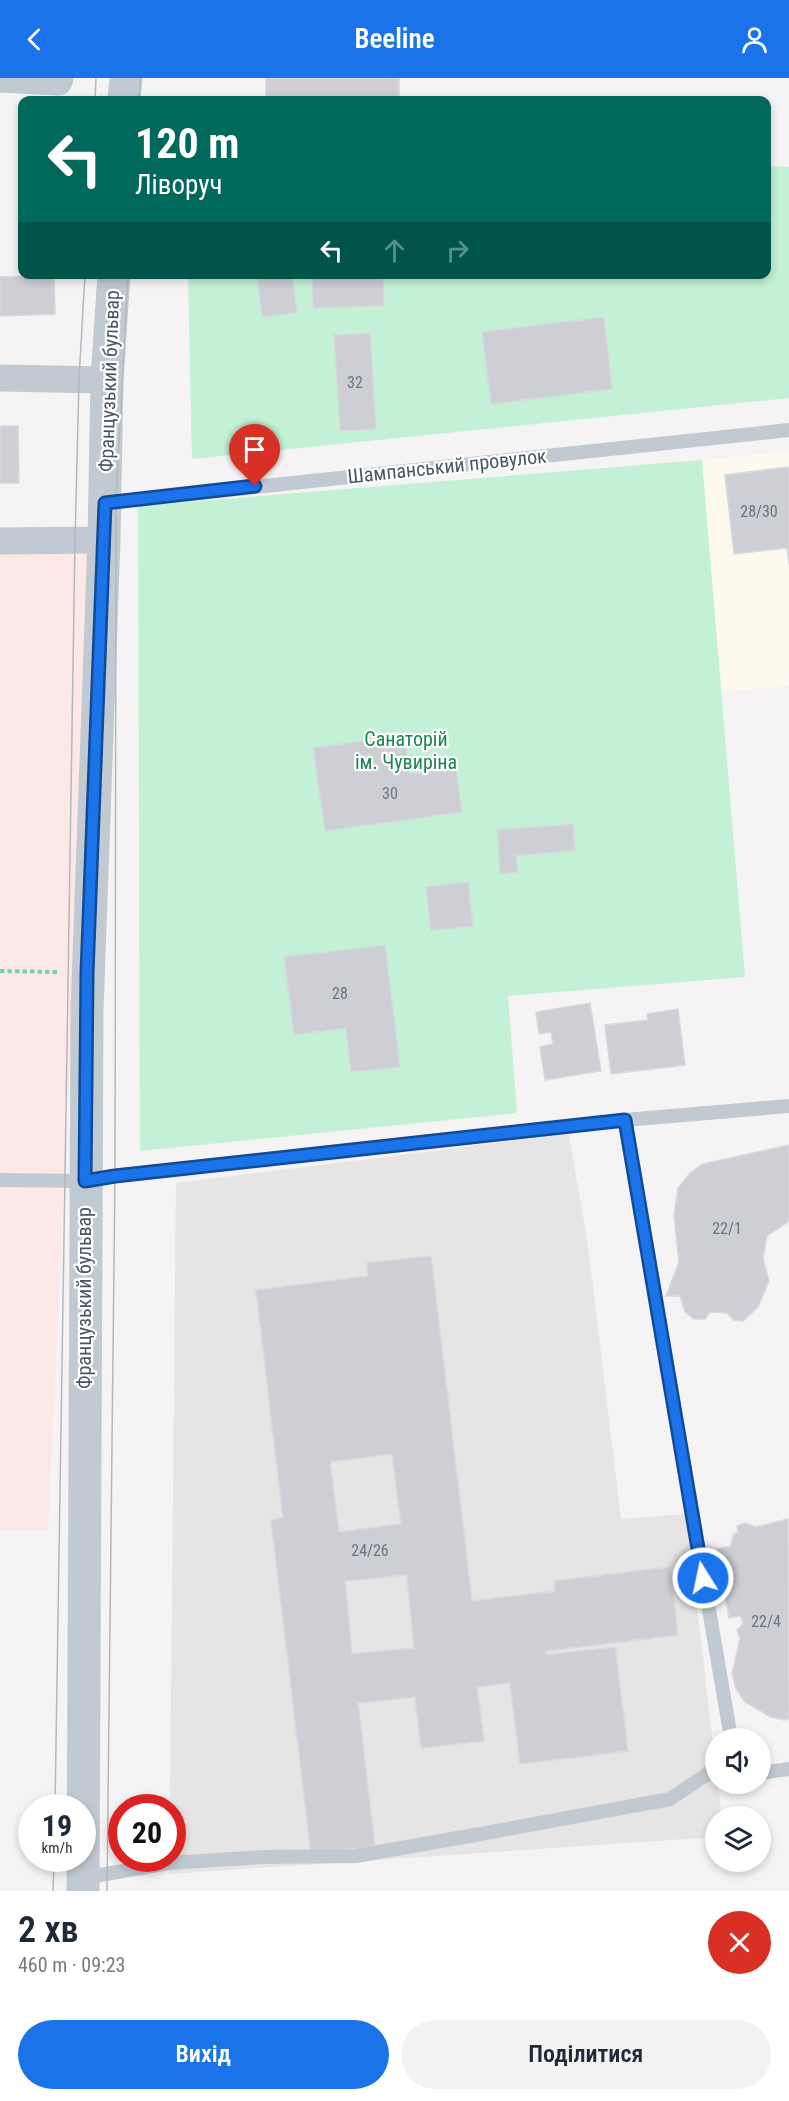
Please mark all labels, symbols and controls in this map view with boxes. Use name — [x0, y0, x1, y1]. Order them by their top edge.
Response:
icon: back — [18, 23, 51, 56]
text: Beeline — [354, 23, 435, 55]
icon: person — [738, 23, 771, 56]
text: 120 m — [135, 119, 240, 168]
icon: left — [36, 120, 114, 198]
text: Ліворуч — [135, 169, 222, 201]
icon: left — [315, 234, 348, 267]
icon: ahead — [378, 234, 411, 267]
icon: right — [441, 234, 474, 267]
street label: Французький бульвар — [94, 290, 124, 472]
house number: 32 — [347, 373, 363, 392]
pin — [229, 424, 280, 486]
icon: arrive — [238, 433, 271, 466]
street label: Шампанський провулок — [346, 444, 548, 488]
house number: 28/30 — [740, 502, 778, 521]
park label: Санаторій ім. Чувиріна — [355, 727, 457, 774]
house number: 30 — [382, 784, 398, 803]
house number: 28 — [332, 984, 348, 1003]
street label: Французький бульвар — [72, 1207, 96, 1389]
house number: 22/1 — [712, 1219, 742, 1238]
house number: 24/26 — [351, 1541, 389, 1560]
position arrow — [671, 1546, 735, 1610]
house number: 22/4 — [751, 1612, 781, 1631]
map controls — [705, 1728, 771, 1872]
button: sound — [705, 1728, 771, 1794]
speed limit sign: 20 — [108, 1794, 186, 1872]
button: layers — [705, 1806, 771, 1872]
text: 19 — [42, 1808, 72, 1843]
text: km/h — [42, 1839, 72, 1857]
text: 2 хв — [18, 1909, 79, 1951]
button: close — [708, 1911, 771, 1974]
text: 460 m · 09:23 — [18, 1953, 125, 1977]
button: Вихід — [18, 2020, 389, 2089]
button: Поділитися — [401, 2020, 771, 2089]

